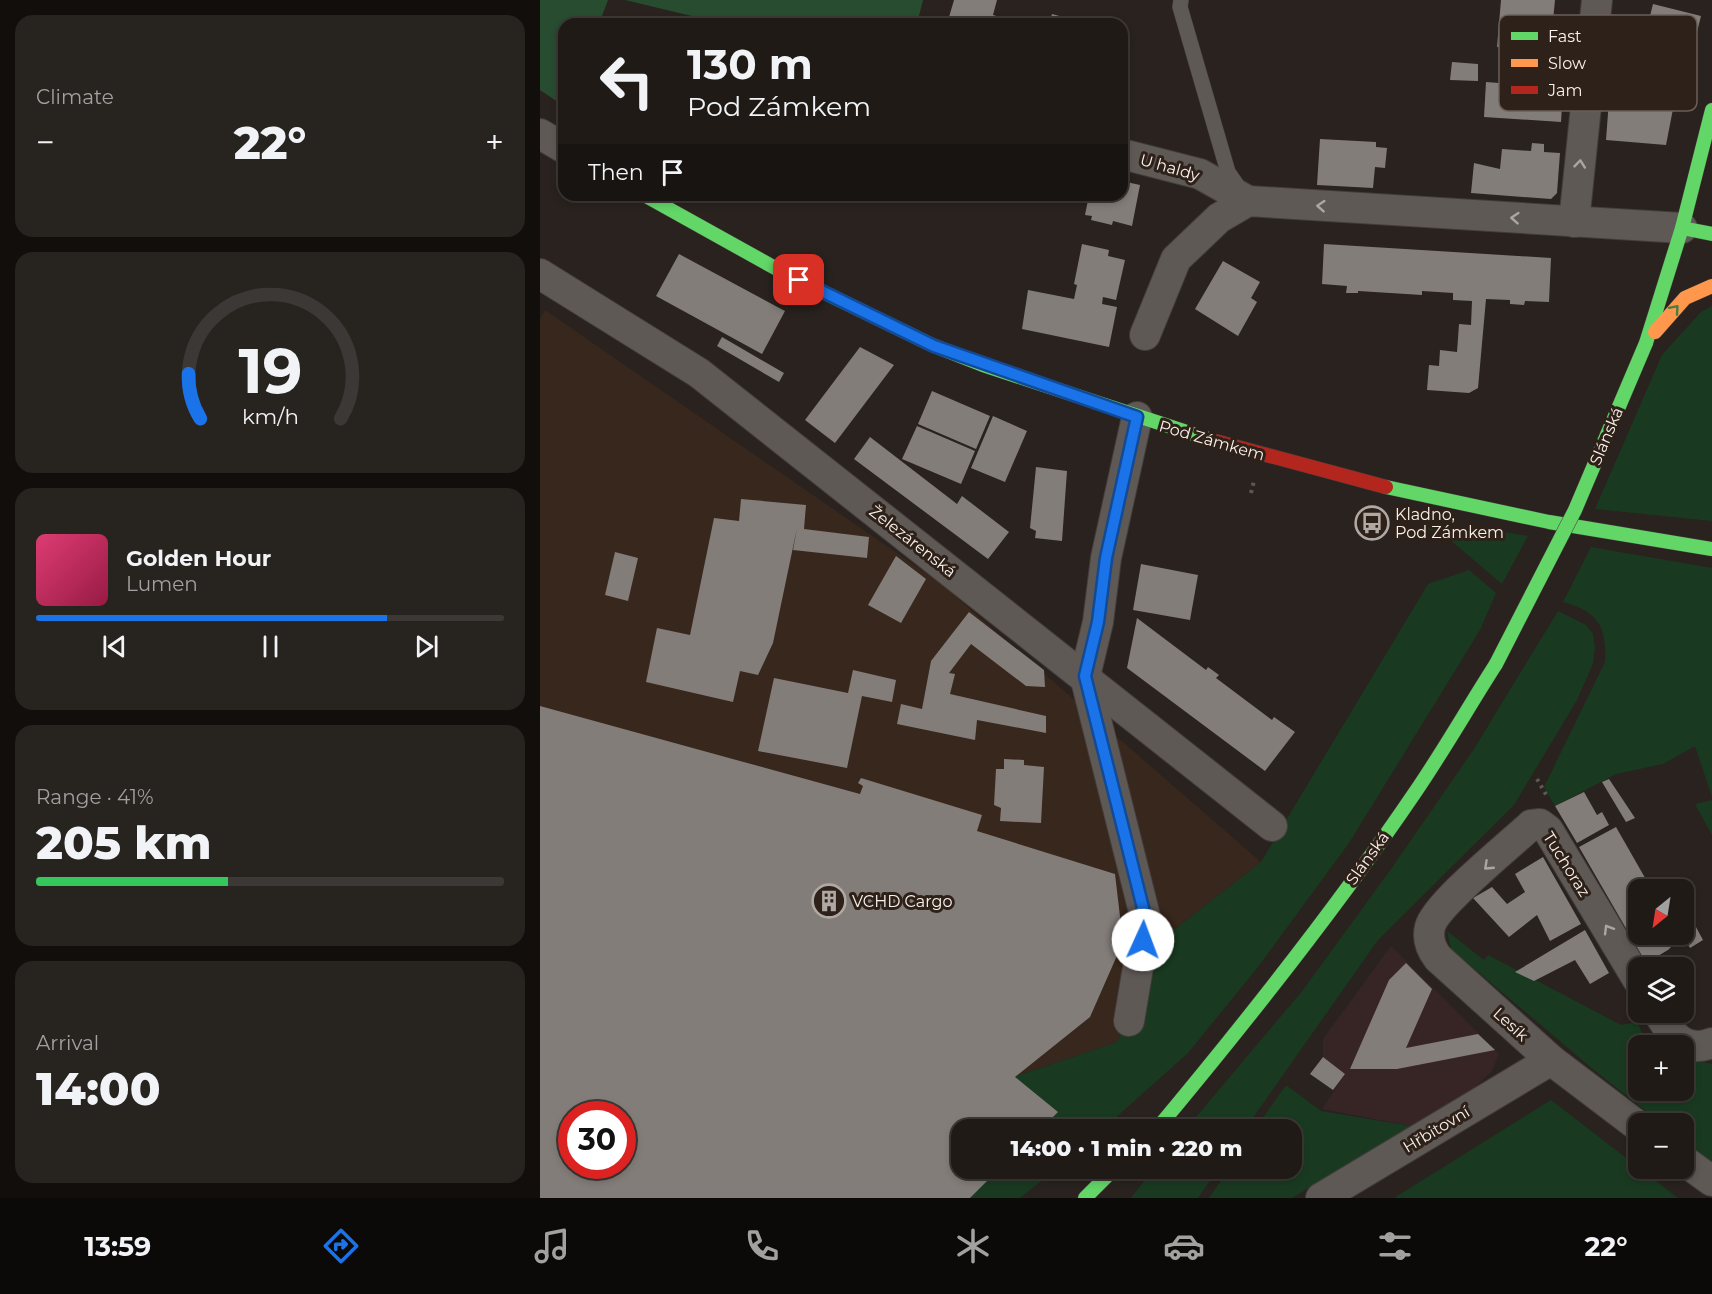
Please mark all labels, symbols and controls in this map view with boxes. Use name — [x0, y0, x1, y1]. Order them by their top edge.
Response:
legend — [1499, 15, 1697, 111]
text: Fast — [1548, 27, 1582, 46]
text: 130 m — [687, 38, 813, 90]
icon: left — [588, 42, 666, 120]
text: Slow — [1548, 54, 1586, 73]
text: Jam — [1547, 81, 1582, 100]
text: Climate — [36, 85, 114, 109]
text: Pod Zámkem — [687, 90, 871, 123]
text: 22° — [234, 115, 306, 170]
text: − — [36, 122, 55, 162]
text: + — [485, 122, 504, 162]
street label: U haldy — [1138, 150, 1202, 185]
icon: arrive — [656, 156, 689, 189]
text: Then — [588, 159, 644, 186]
one-way arrow — [1573, 159, 1586, 168]
one-way arrow — [1316, 199, 1325, 212]
one-way arrow — [1511, 212, 1520, 225]
pin — [773, 254, 824, 305]
icon: arrive — [782, 263, 815, 296]
one-way arrow — [1668, 305, 1679, 316]
text: 19 — [238, 334, 302, 410]
text: km/h — [241, 404, 299, 430]
street label: Slánská — [1586, 404, 1627, 468]
street label: Pod Zámkem — [1157, 416, 1267, 465]
street label: Železárenská — [866, 502, 960, 581]
bus stop icon: Kladno, Pod Zámkem — [1354, 505, 1390, 541]
place label: Kladno, Pod Zámkem — [1395, 505, 1504, 542]
text: Golden Hour — [126, 545, 271, 572]
text: Lumen — [126, 572, 198, 596]
icon: previous — [98, 630, 131, 663]
icon: pause — [254, 630, 287, 663]
icon: next — [410, 630, 443, 663]
text: Range · 41% — [36, 785, 154, 809]
text: 205 km — [36, 815, 212, 870]
street label: Slánská — [1342, 828, 1393, 889]
street label: Tuchoraz — [1539, 828, 1594, 900]
one-way arrow — [1484, 858, 1495, 869]
north arrow — [1628, 879, 1694, 945]
map controls — [1628, 879, 1694, 1179]
building icon: VCHD Cargo — [811, 883, 847, 919]
place label: VCHD Cargo — [852, 892, 952, 911]
position arrow — [1111, 908, 1175, 972]
one-way arrow — [1603, 925, 1615, 935]
button: layers — [1628, 957, 1694, 1023]
street label: Lesík — [1489, 1004, 1532, 1045]
text: Arrival — [36, 1031, 99, 1055]
button: + — [1628, 1035, 1694, 1101]
text: 14:00 — [36, 1061, 161, 1116]
speed limit sign: 30 — [558, 1101, 636, 1179]
street label: Hřbitovní — [1400, 1102, 1474, 1157]
button: − — [1628, 1113, 1694, 1179]
text: 14:00 · 1 min · 220 m — [1010, 1135, 1243, 1162]
icon: directions — [320, 1225, 362, 1267]
icon: music — [531, 1225, 573, 1267]
icon: phone — [741, 1225, 783, 1267]
icon: climate — [952, 1225, 994, 1267]
icon: car — [1163, 1225, 1205, 1267]
icon: filters — [1374, 1225, 1416, 1267]
text: 13:59 — [84, 1230, 151, 1263]
text: 22° — [1584, 1230, 1628, 1263]

